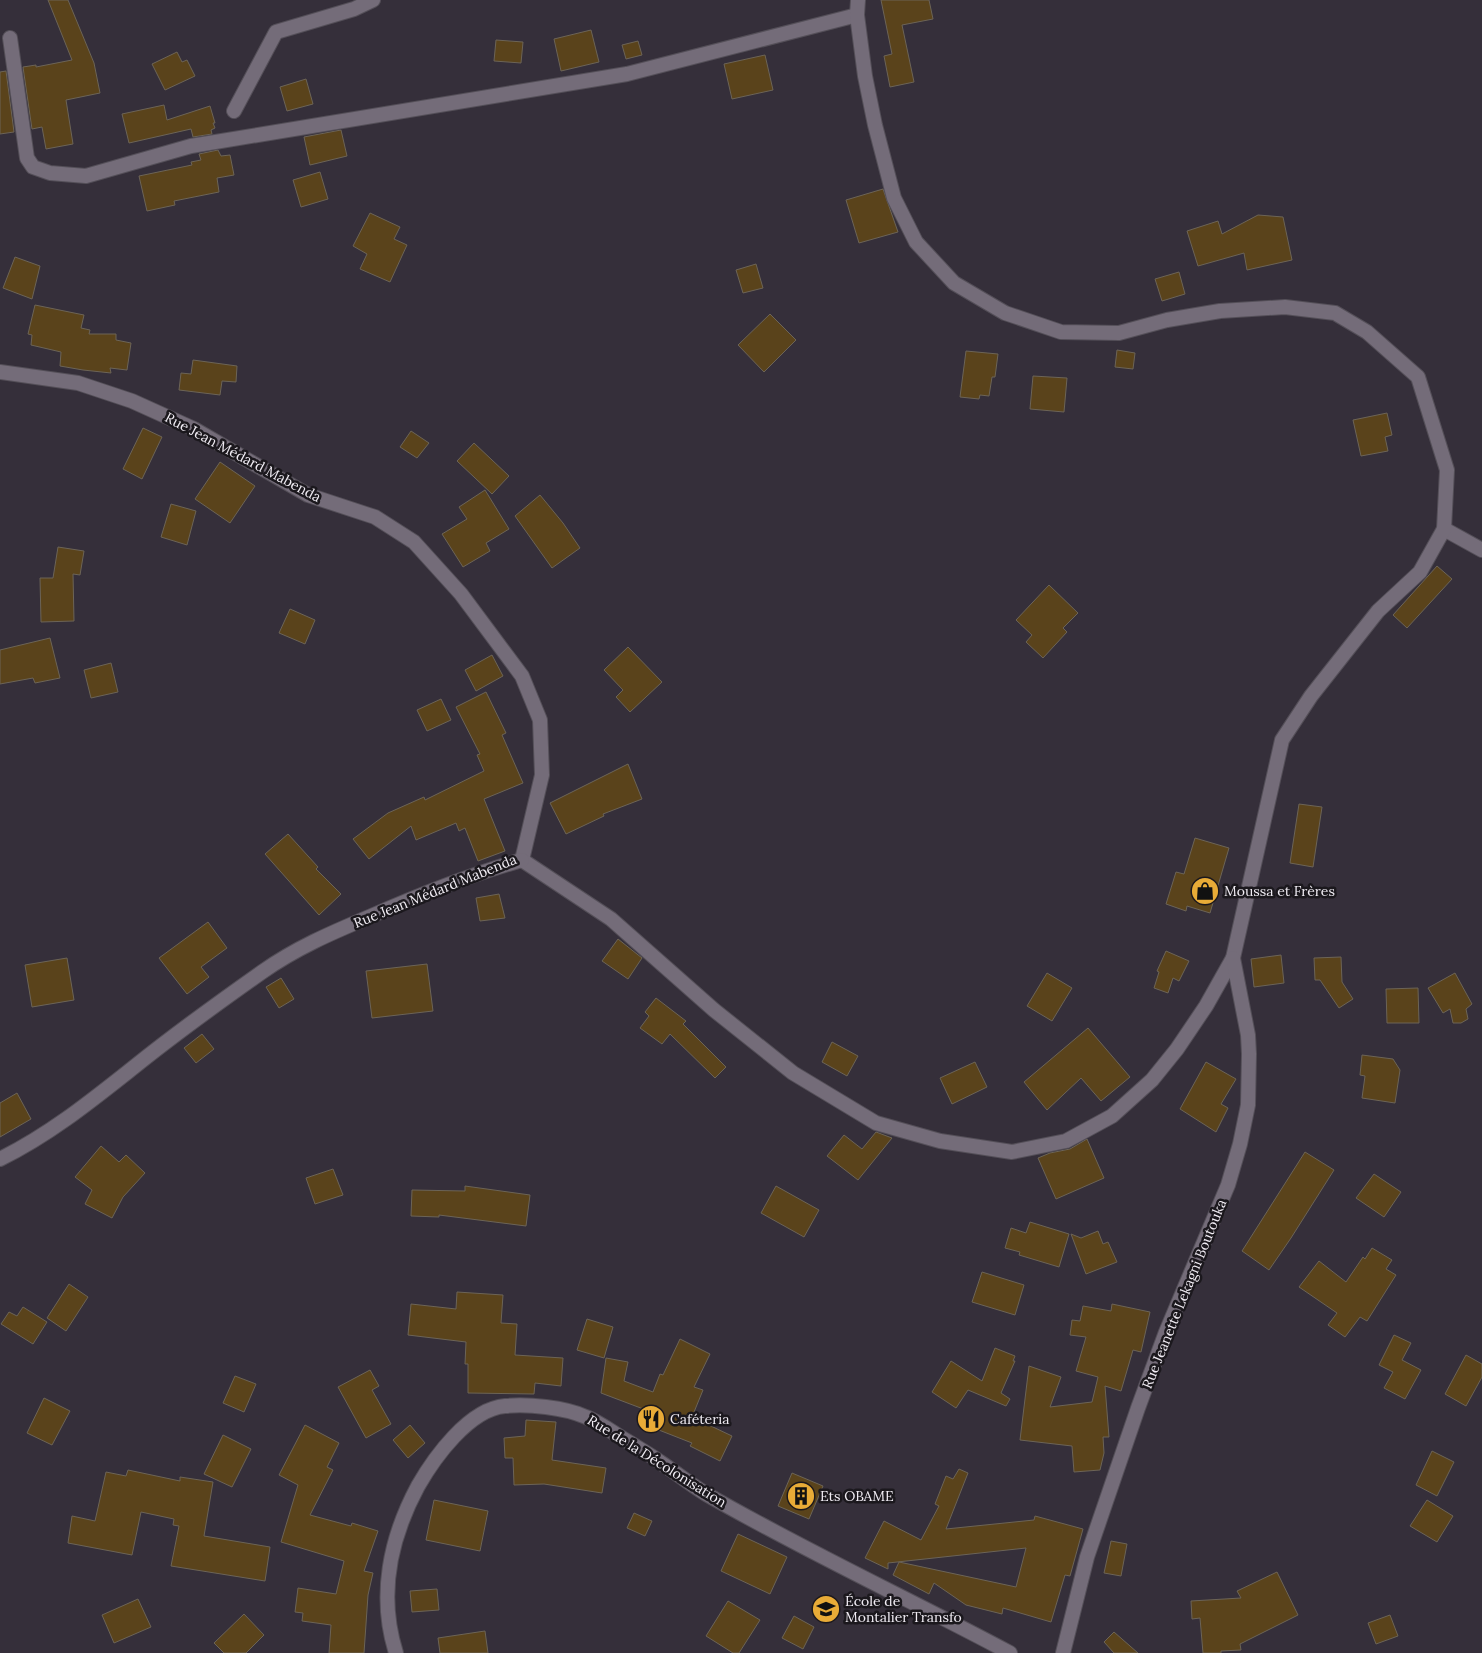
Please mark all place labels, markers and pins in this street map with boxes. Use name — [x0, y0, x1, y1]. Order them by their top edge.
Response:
shop icon: Moussa et Frères — [1190, 876, 1220, 906]
place label: Moussa et Frères — [1224, 882, 1335, 900]
restaurant icon: Caféteria — [636, 1404, 666, 1434]
place label: Caféteria — [670, 1410, 729, 1428]
building icon: Ets OBAME — [786, 1481, 816, 1511]
place label: Ets OBAME — [820, 1487, 894, 1505]
place label: École de Montalier Transfo — [845, 1592, 962, 1626]
school or university icon: École de Montalier Transfo — [811, 1594, 841, 1624]

